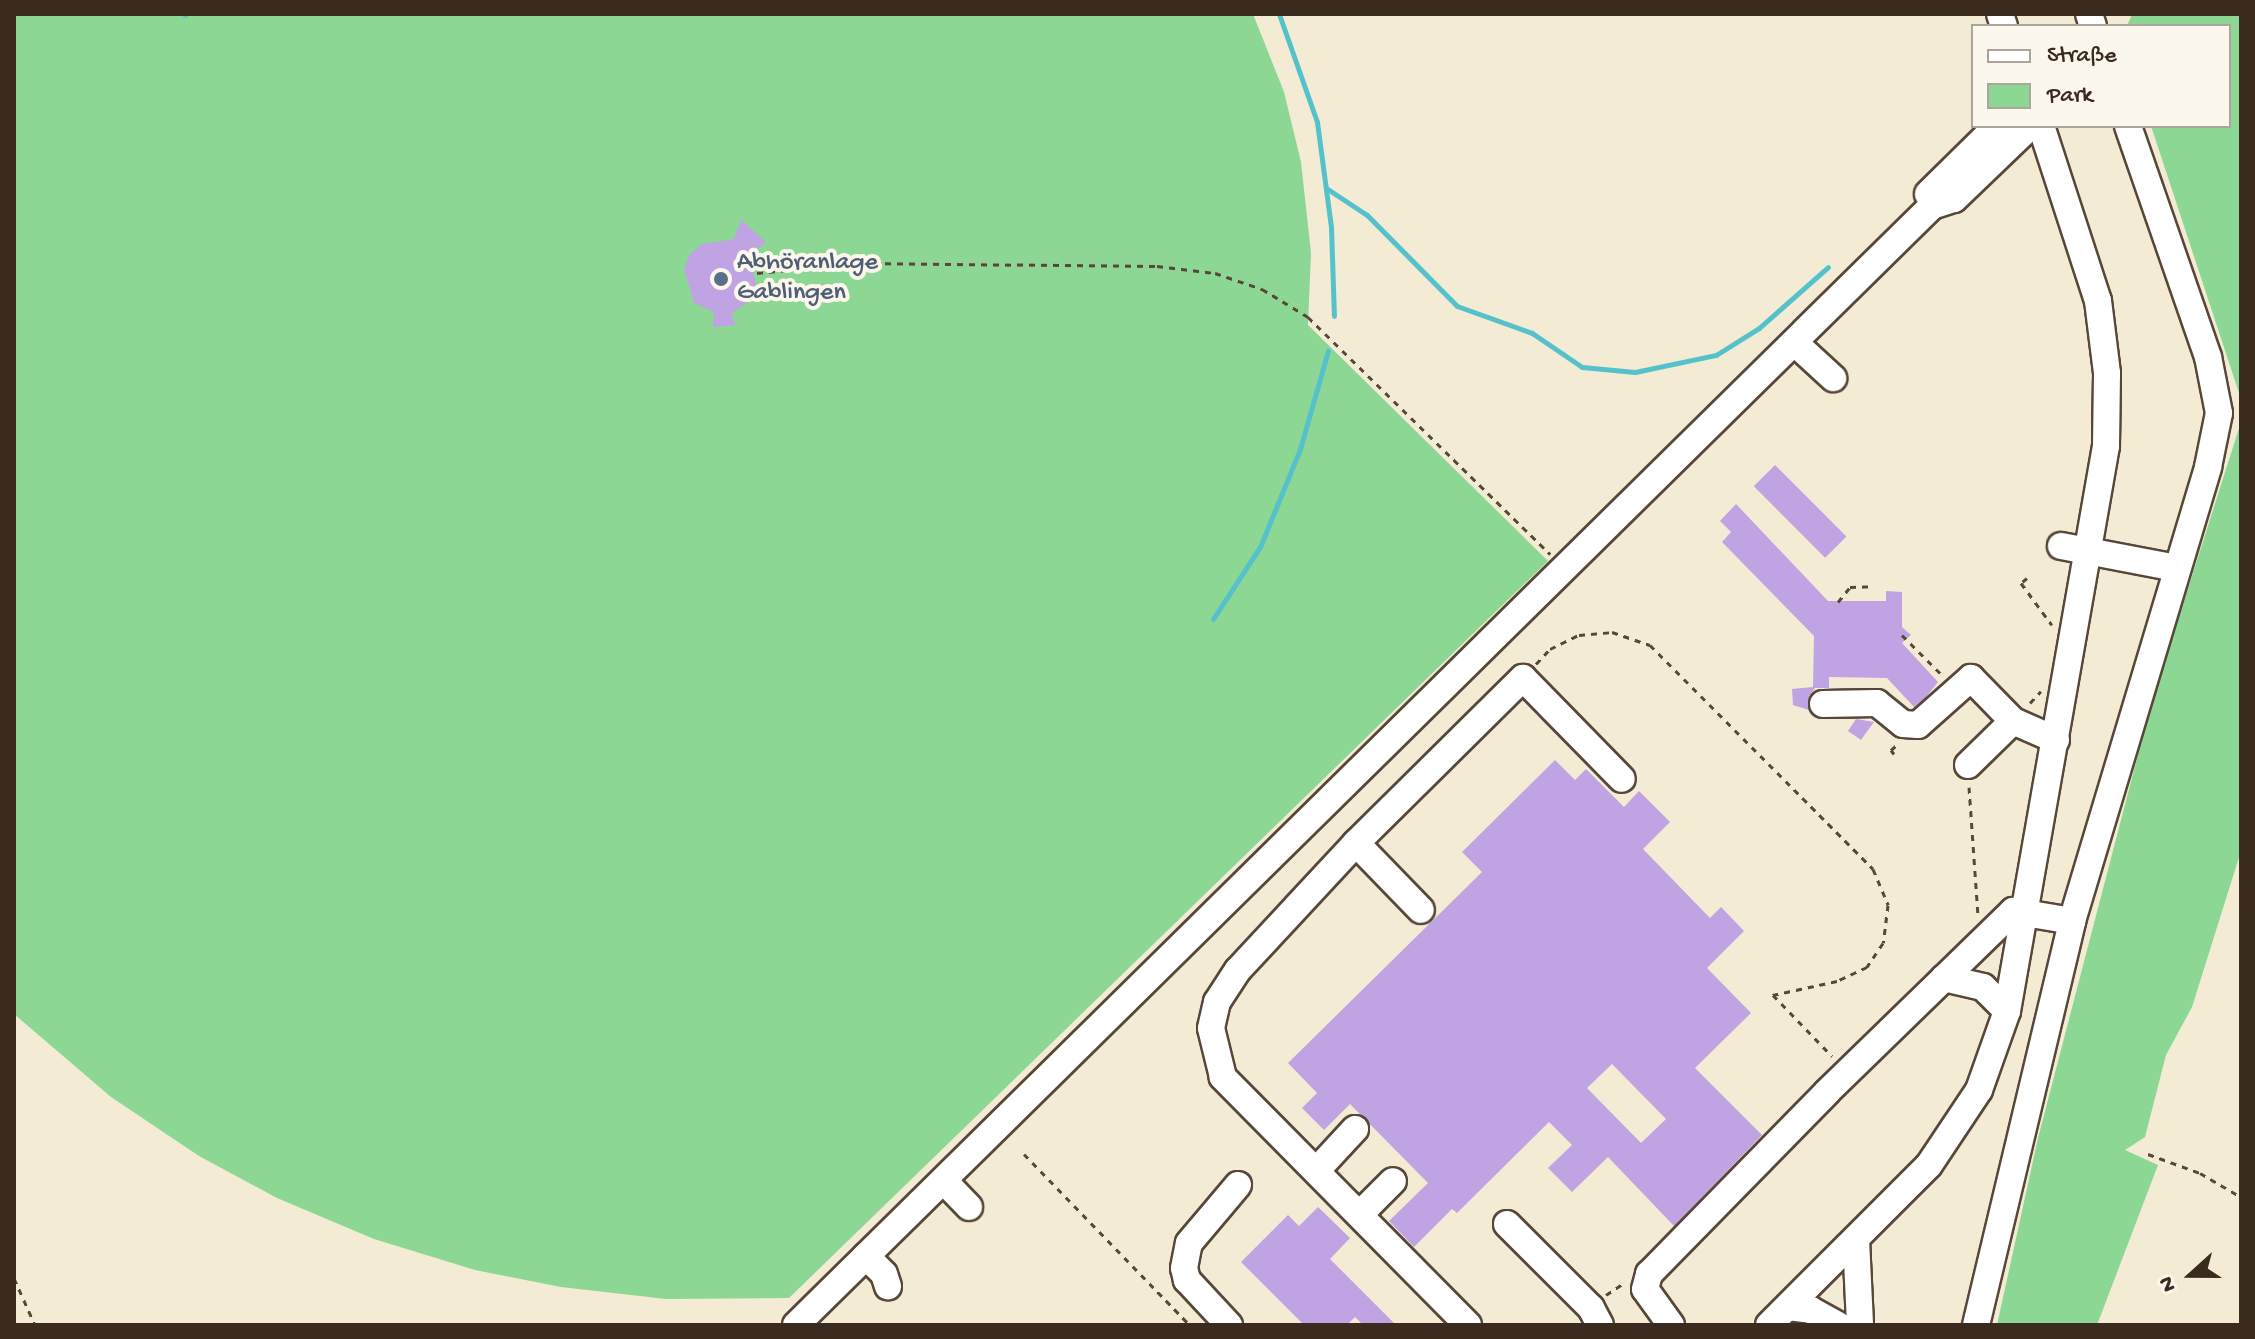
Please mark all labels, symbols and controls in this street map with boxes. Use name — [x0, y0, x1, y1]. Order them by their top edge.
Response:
legend — [1971, 24, 2231, 128]
text: Straße — [2047, 42, 2117, 71]
text: Park — [2047, 82, 2093, 111]
place label: Abhöranlage Gablingen — [737, 248, 878, 310]
marker: Abhöranlage Gablingen — [712, 270, 730, 288]
north arrow — [2151, 1235, 2231, 1315]
text: N — [2154, 1272, 2183, 1295]

